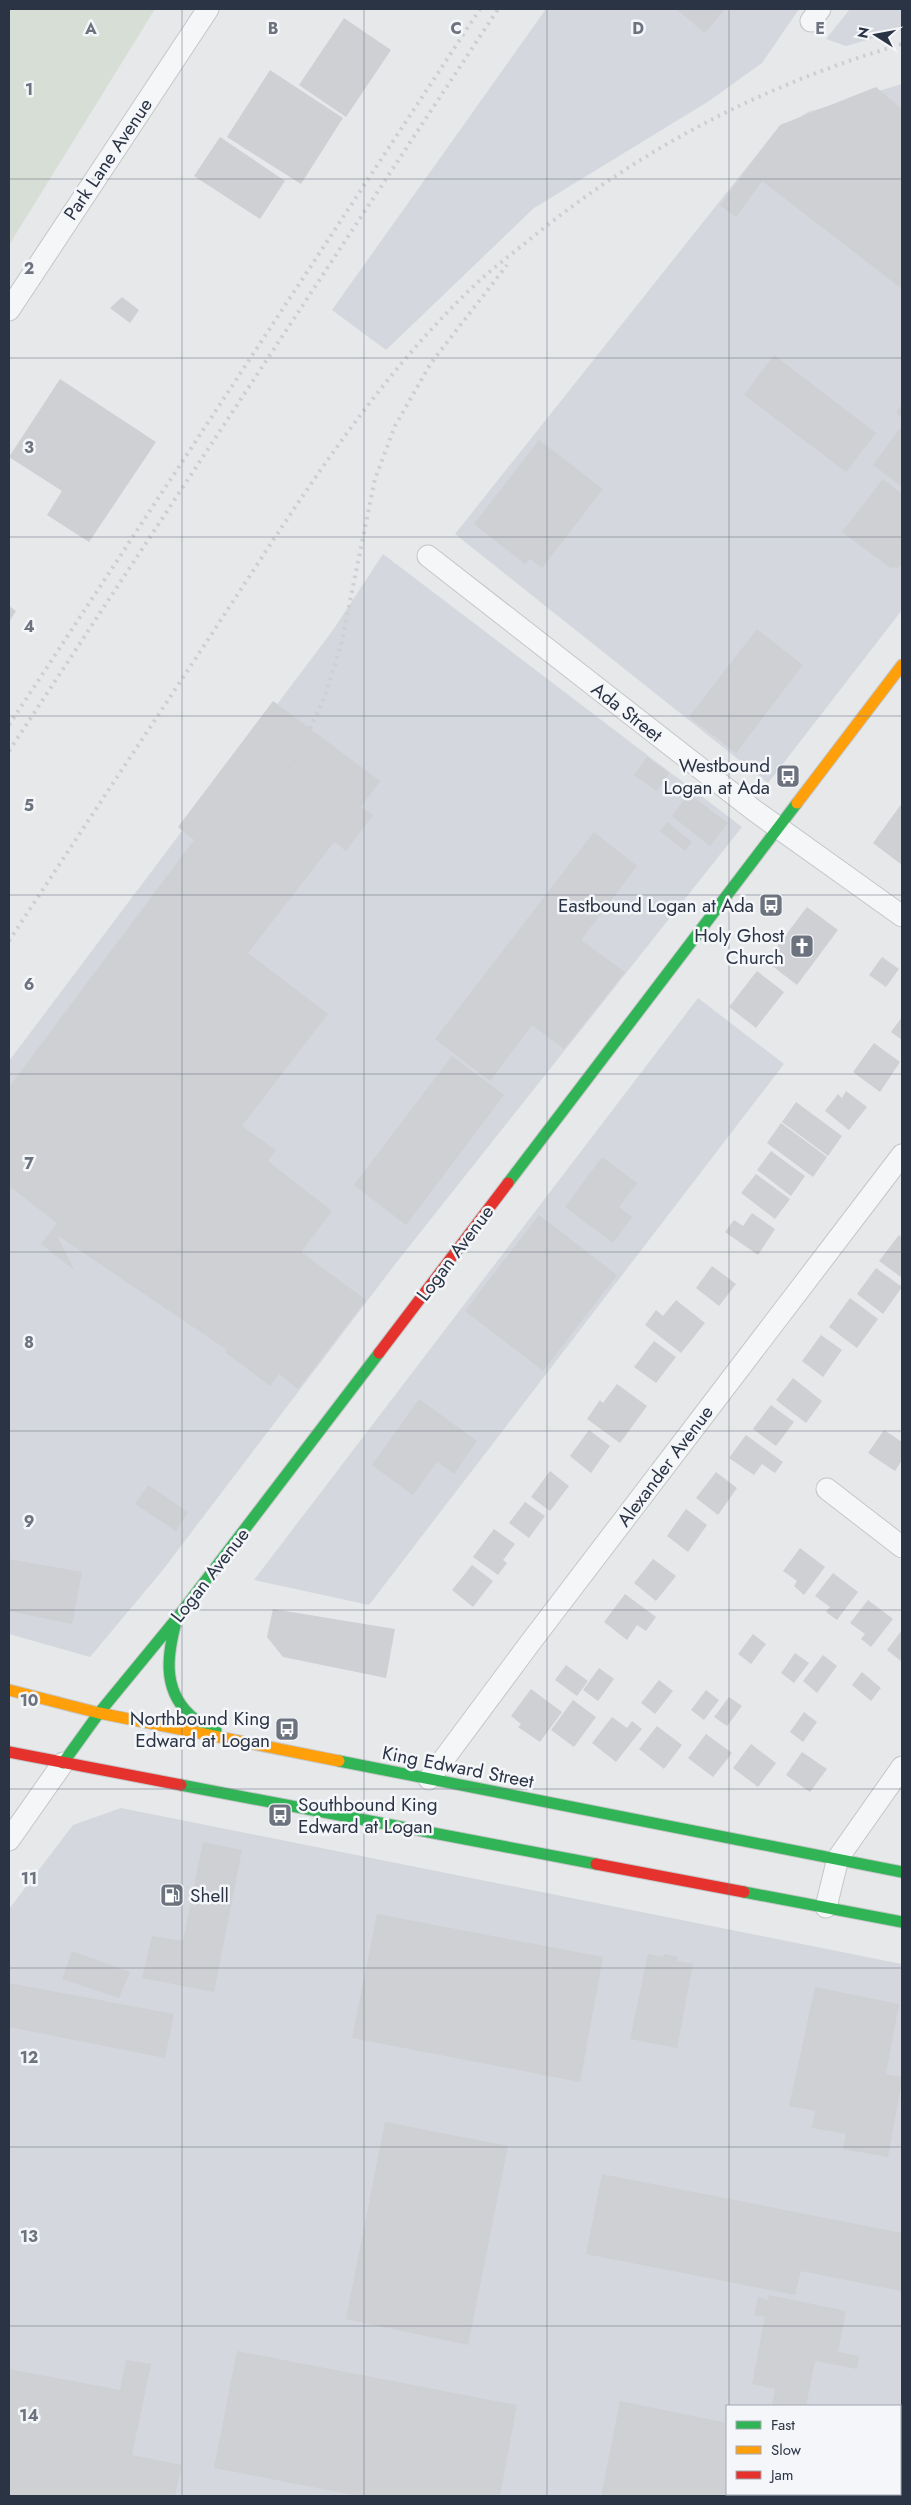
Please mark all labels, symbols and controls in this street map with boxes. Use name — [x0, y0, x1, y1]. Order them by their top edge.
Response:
north arrow — [851, 10, 901, 60]
text: A — [84, 17, 97, 40]
text: B — [268, 17, 278, 40]
text: C — [450, 17, 462, 40]
text: D — [632, 17, 644, 40]
text: E — [815, 17, 825, 40]
text: N — [852, 25, 874, 40]
text: 1 — [25, 78, 33, 101]
street label: Park Lane Avenue — [57, 92, 159, 225]
text: 2 — [24, 257, 34, 280]
text: 3 — [24, 436, 34, 459]
text: 4 — [23, 615, 35, 638]
street label: Ada Street — [586, 676, 669, 749]
place label: Westbound Logan at Ada — [664, 752, 770, 801]
bus stop icon: Westbound Logan at Ada — [775, 763, 801, 789]
text: 5 — [24, 794, 34, 817]
place label: Eastbound Logan at Ada — [558, 892, 754, 919]
bus stop icon: Eastbound Logan at Ada — [758, 892, 784, 918]
place label: Holy Ghost Church — [694, 922, 784, 971]
church icon: Holy Ghost Church — [789, 933, 815, 959]
text: 6 — [24, 973, 34, 996]
text: 7 — [24, 1152, 34, 1175]
street label: Logan Avenue — [410, 1199, 500, 1307]
text: 8 — [24, 1331, 34, 1354]
street label: Alexander Avenue — [610, 1400, 720, 1532]
text: 9 — [24, 1510, 34, 1533]
street label: Logan Avenue — [164, 1522, 256, 1628]
text: 10 — [20, 1689, 38, 1712]
place label: Northbound King Edward at Logan — [130, 1705, 270, 1754]
bus stop icon: Northbound King Edward at Logan — [274, 1716, 300, 1742]
street label: King Edward Street — [380, 1739, 537, 1795]
place label: Southbound King Edward at Logan — [298, 1791, 437, 1840]
bus stop icon: Southbound King Edward at Logan — [267, 1802, 293, 1828]
text: 11 — [21, 1867, 37, 1890]
fuel station icon: Shell — [159, 1882, 185, 1908]
place label: Shell — [190, 1882, 229, 1909]
text: 12 — [20, 2046, 38, 2069]
text: 13 — [20, 2225, 38, 2248]
text: 14 — [19, 2404, 39, 2427]
legend — [726, 2405, 901, 2495]
text: Fast — [771, 2414, 795, 2436]
text: Slow — [771, 2439, 802, 2461]
text: Jam — [769, 2464, 794, 2486]

